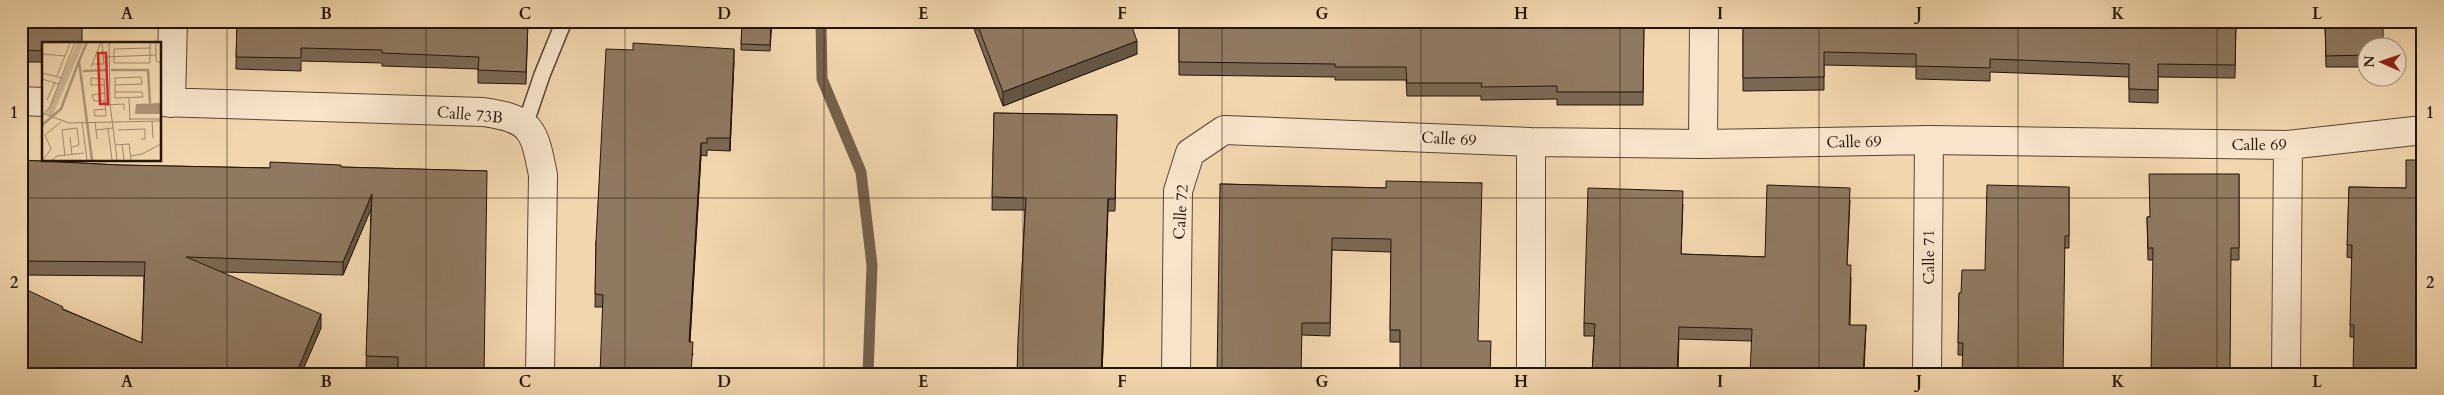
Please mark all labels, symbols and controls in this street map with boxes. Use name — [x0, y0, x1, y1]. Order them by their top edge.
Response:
text: A — [121, 3, 133, 25]
text: B — [320, 3, 332, 25]
text: C — [519, 3, 531, 25]
text: D — [717, 3, 731, 25]
text: E — [918, 3, 928, 25]
text: F — [1117, 3, 1127, 25]
text: G — [1315, 3, 1329, 25]
text: H — [1514, 3, 1528, 25]
text: I — [1717, 3, 1723, 25]
text: J — [1914, 3, 1922, 25]
text: K — [2112, 3, 2125, 25]
text: L — [2312, 3, 2323, 25]
north arrow — [2356, 38, 2406, 88]
inset map — [42, 42, 161, 161]
text: N — [2360, 55, 2379, 68]
street label: Calle 73B — [436, 101, 504, 129]
text: 1 — [10, 102, 18, 124]
text: 1 — [2426, 102, 2434, 124]
street label: Calle 69 — [1421, 127, 1477, 151]
street label: Calle 69 — [1826, 131, 1882, 153]
street label: Calle 69 — [2231, 134, 2287, 156]
street label: Calle 72 — [1168, 184, 1194, 240]
street label: Calle 71 — [1918, 229, 1940, 285]
text: 2 — [10, 272, 18, 294]
text: 2 — [2426, 272, 2434, 294]
text: A — [121, 371, 133, 393]
text: B — [320, 371, 332, 393]
text: C — [519, 371, 531, 393]
text: D — [717, 371, 731, 393]
text: E — [918, 371, 928, 393]
text: F — [1117, 371, 1127, 393]
text: G — [1315, 371, 1329, 393]
text: H — [1514, 371, 1528, 393]
text: I — [1717, 371, 1723, 393]
text: J — [1914, 371, 1922, 393]
text: K — [2112, 371, 2125, 393]
text: L — [2312, 371, 2323, 393]

